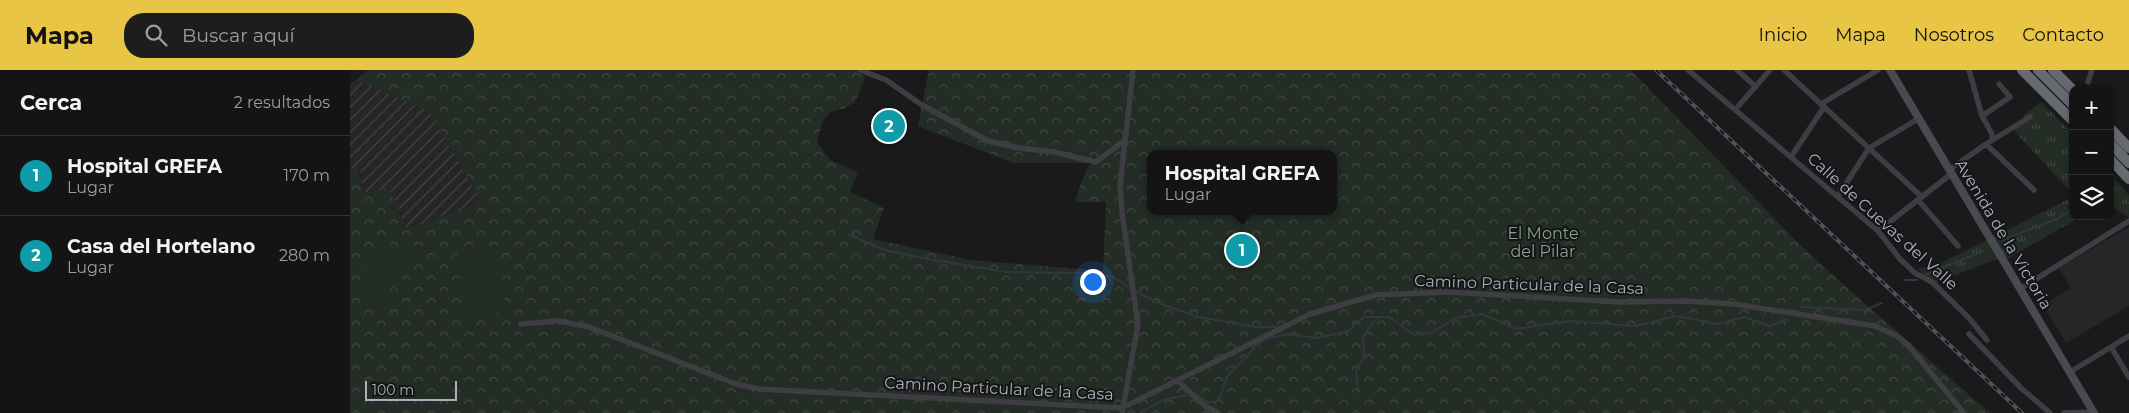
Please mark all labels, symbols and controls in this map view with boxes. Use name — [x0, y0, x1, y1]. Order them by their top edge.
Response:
search box — [124, 13, 474, 58]
text: Mapa — [25, 21, 94, 50]
icon: search — [142, 21, 170, 49]
text: Buscar aquí — [182, 24, 295, 47]
text: Inicio — [1759, 24, 1807, 46]
text: Mapa — [1835, 24, 1886, 46]
text: Nosotros — [1914, 24, 1994, 46]
text: Contacto — [2022, 24, 2104, 46]
map controls — [2069, 85, 2114, 220]
button: + — [2069, 85, 2114, 130]
text: Cerca — [20, 90, 82, 115]
text: 2 resultados — [234, 93, 330, 112]
pin: 2 — [873, 107, 905, 145]
button: − — [2069, 130, 2114, 175]
street label: Calle de Cuevas del Valle — [1803, 149, 1962, 294]
popup — [1147, 150, 1337, 215]
text: Hospital GREFA — [67, 155, 222, 178]
street label: Avenida de la Victoria — [1951, 156, 2056, 313]
text: Hospital GREFA — [1165, 162, 1319, 185]
text: 1 — [33, 166, 39, 185]
text: 170 m — [283, 166, 330, 185]
button: layers — [2069, 175, 2114, 220]
text: Lugar — [67, 178, 114, 197]
text: Lugar — [1165, 185, 1211, 204]
park label: El Monte del Pilar — [1507, 224, 1579, 261]
pin: 1 — [1226, 231, 1258, 269]
text: Casa del Hortelano — [67, 235, 255, 258]
text: 2 — [31, 246, 41, 265]
text: 280 m — [279, 246, 330, 265]
text: Lugar — [67, 258, 114, 277]
your location — [1080, 269, 1106, 295]
street label: Camino Particular de la Casa — [1414, 271, 1644, 298]
street label: Camino Particular de la Casa — [884, 373, 1114, 404]
scale bar — [365, 378, 458, 401]
text: 100 m — [372, 381, 414, 399]

